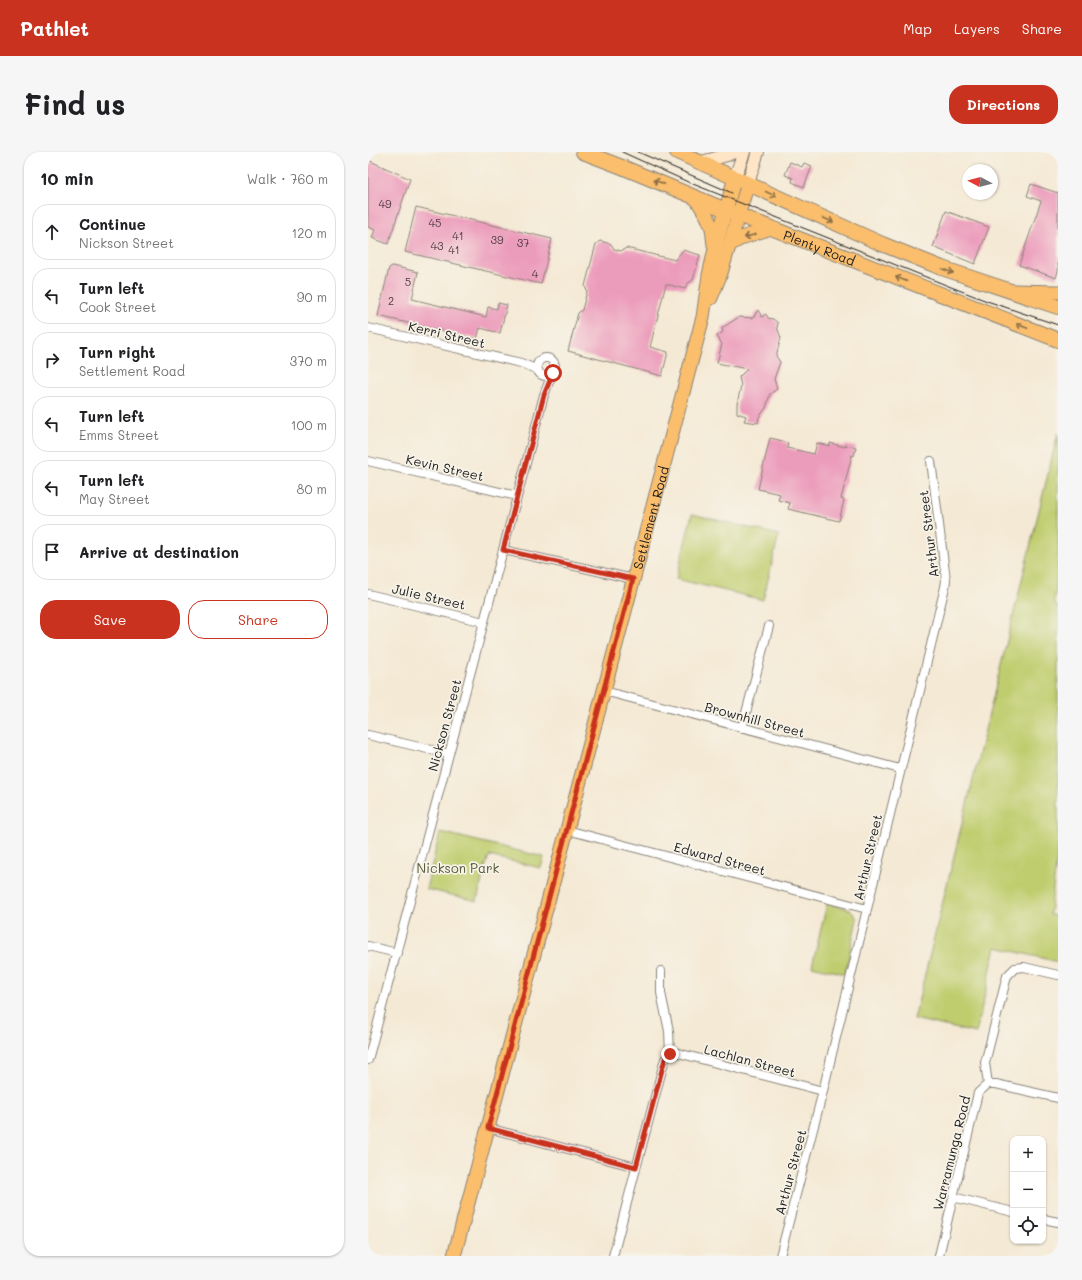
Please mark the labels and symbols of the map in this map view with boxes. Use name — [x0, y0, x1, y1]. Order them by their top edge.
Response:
north arrow — [962, 164, 998, 200]
one-way arrow — [653, 178, 665, 185]
one-way arrow — [764, 190, 776, 198]
house number: 49 — [379, 196, 392, 211]
house number: 45 — [429, 215, 441, 230]
one-way arrow — [822, 217, 834, 224]
street label: Plenty Road — [781, 225, 858, 269]
house number: 41 — [452, 228, 464, 243]
house number: 39 — [491, 232, 504, 247]
one-way arrow — [743, 233, 756, 240]
house number: 37 — [517, 235, 529, 250]
house number: 43 — [431, 238, 444, 253]
house number: 41 — [448, 242, 460, 257]
house number: 4 — [532, 266, 539, 281]
one-way arrow — [942, 267, 954, 275]
house number: 5 — [405, 274, 411, 289]
one-way arrow — [896, 274, 908, 282]
house number: 2 — [388, 293, 394, 308]
street label: Kerri Street — [407, 317, 487, 351]
one-way arrow — [1016, 321, 1028, 329]
route start — [544, 364, 562, 382]
street label: Kevin Street — [404, 450, 486, 484]
street label: Settlement Road — [628, 464, 672, 571]
street label: Arthur Street — [914, 489, 942, 579]
street label: Julie Street — [391, 579, 468, 613]
street label: Nickson Street — [424, 677, 465, 773]
street label: Brownhill Street — [703, 697, 807, 741]
street label: Arthur Street — [849, 812, 885, 902]
street label: Edward Street — [672, 838, 768, 878]
park label: Nickson Park — [417, 859, 500, 876]
street label: Lachlan Street — [702, 1040, 798, 1080]
route end — [661, 1045, 679, 1063]
street label: Warramunga Road — [929, 1094, 973, 1212]
street label: Arthur Street — [770, 1127, 810, 1217]

